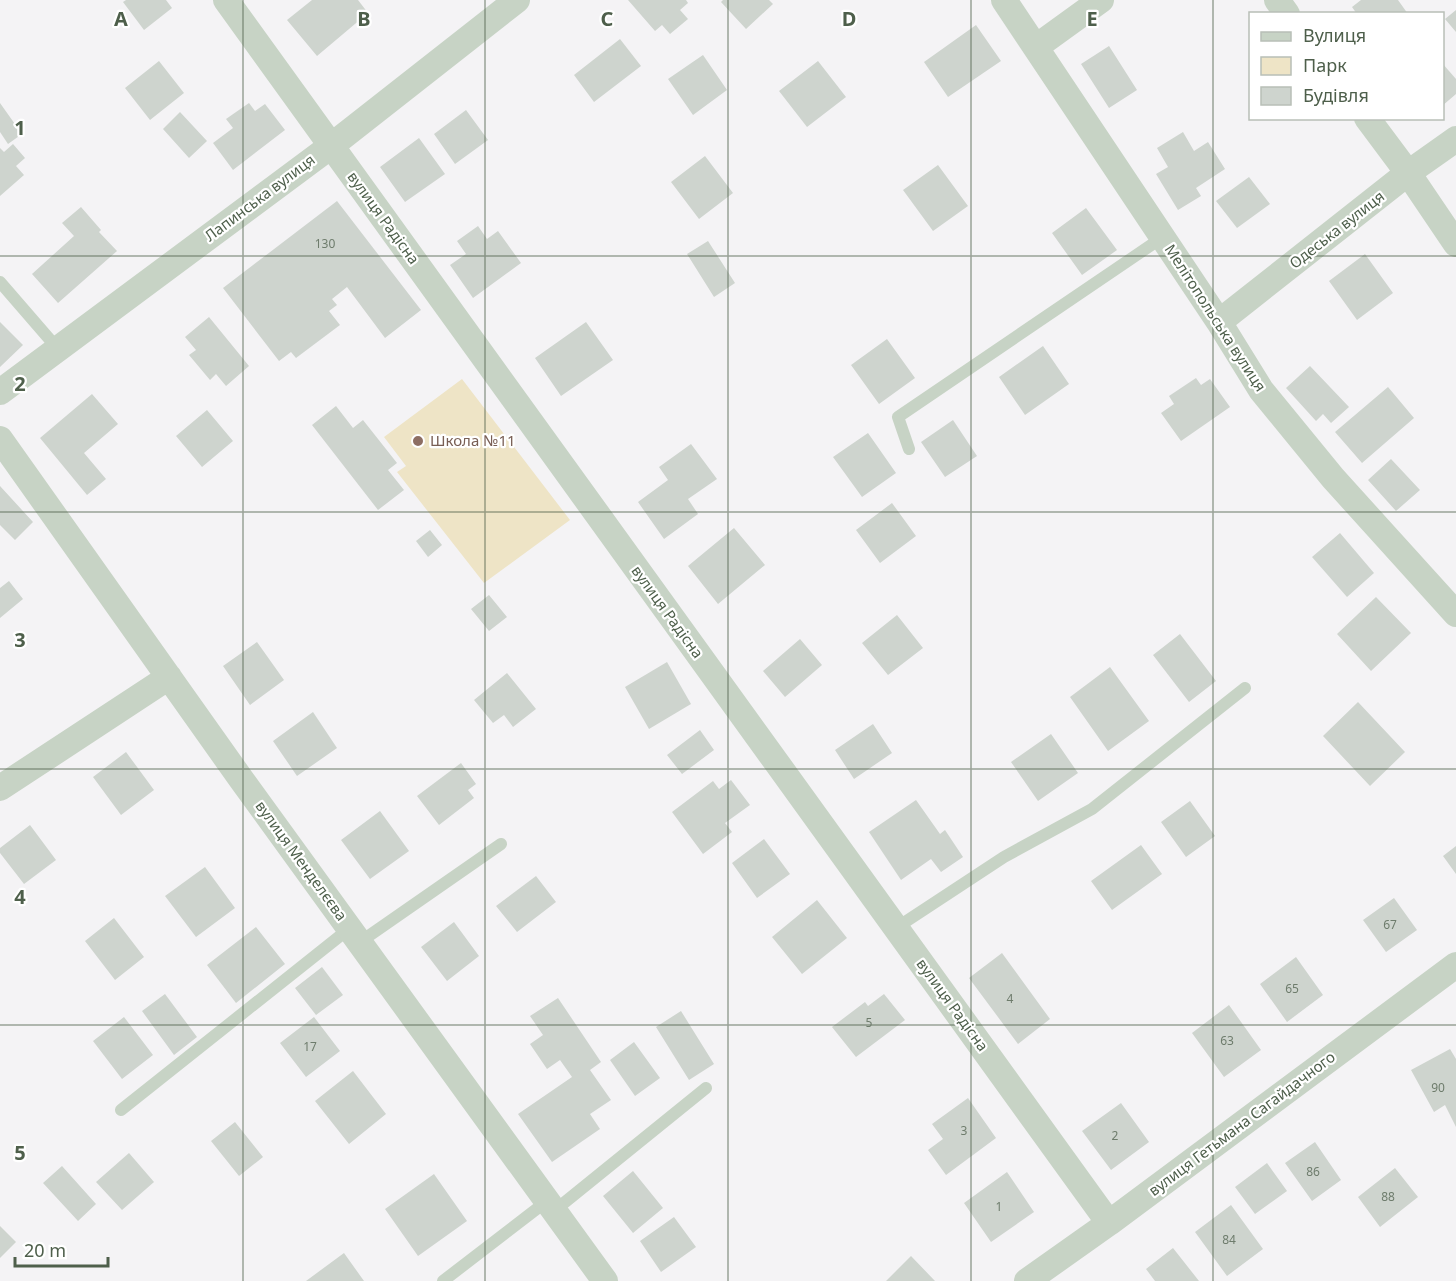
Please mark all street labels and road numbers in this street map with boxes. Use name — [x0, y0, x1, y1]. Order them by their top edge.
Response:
street label: Лапинська вулиця — [200, 149, 319, 245]
street label: вулиця Радісна — [343, 167, 424, 268]
street label: Одеська вулиця — [1285, 186, 1388, 273]
street label: Мелітопольська вулиця — [1161, 240, 1271, 395]
street label: вулиця Радісна — [627, 561, 708, 662]
street label: вулиця Менделєєва — [251, 796, 352, 924]
street label: вулиця Радісна — [912, 954, 993, 1055]
street label: вулиця Гетьмана Сагайдачного — [1144, 1046, 1339, 1200]

